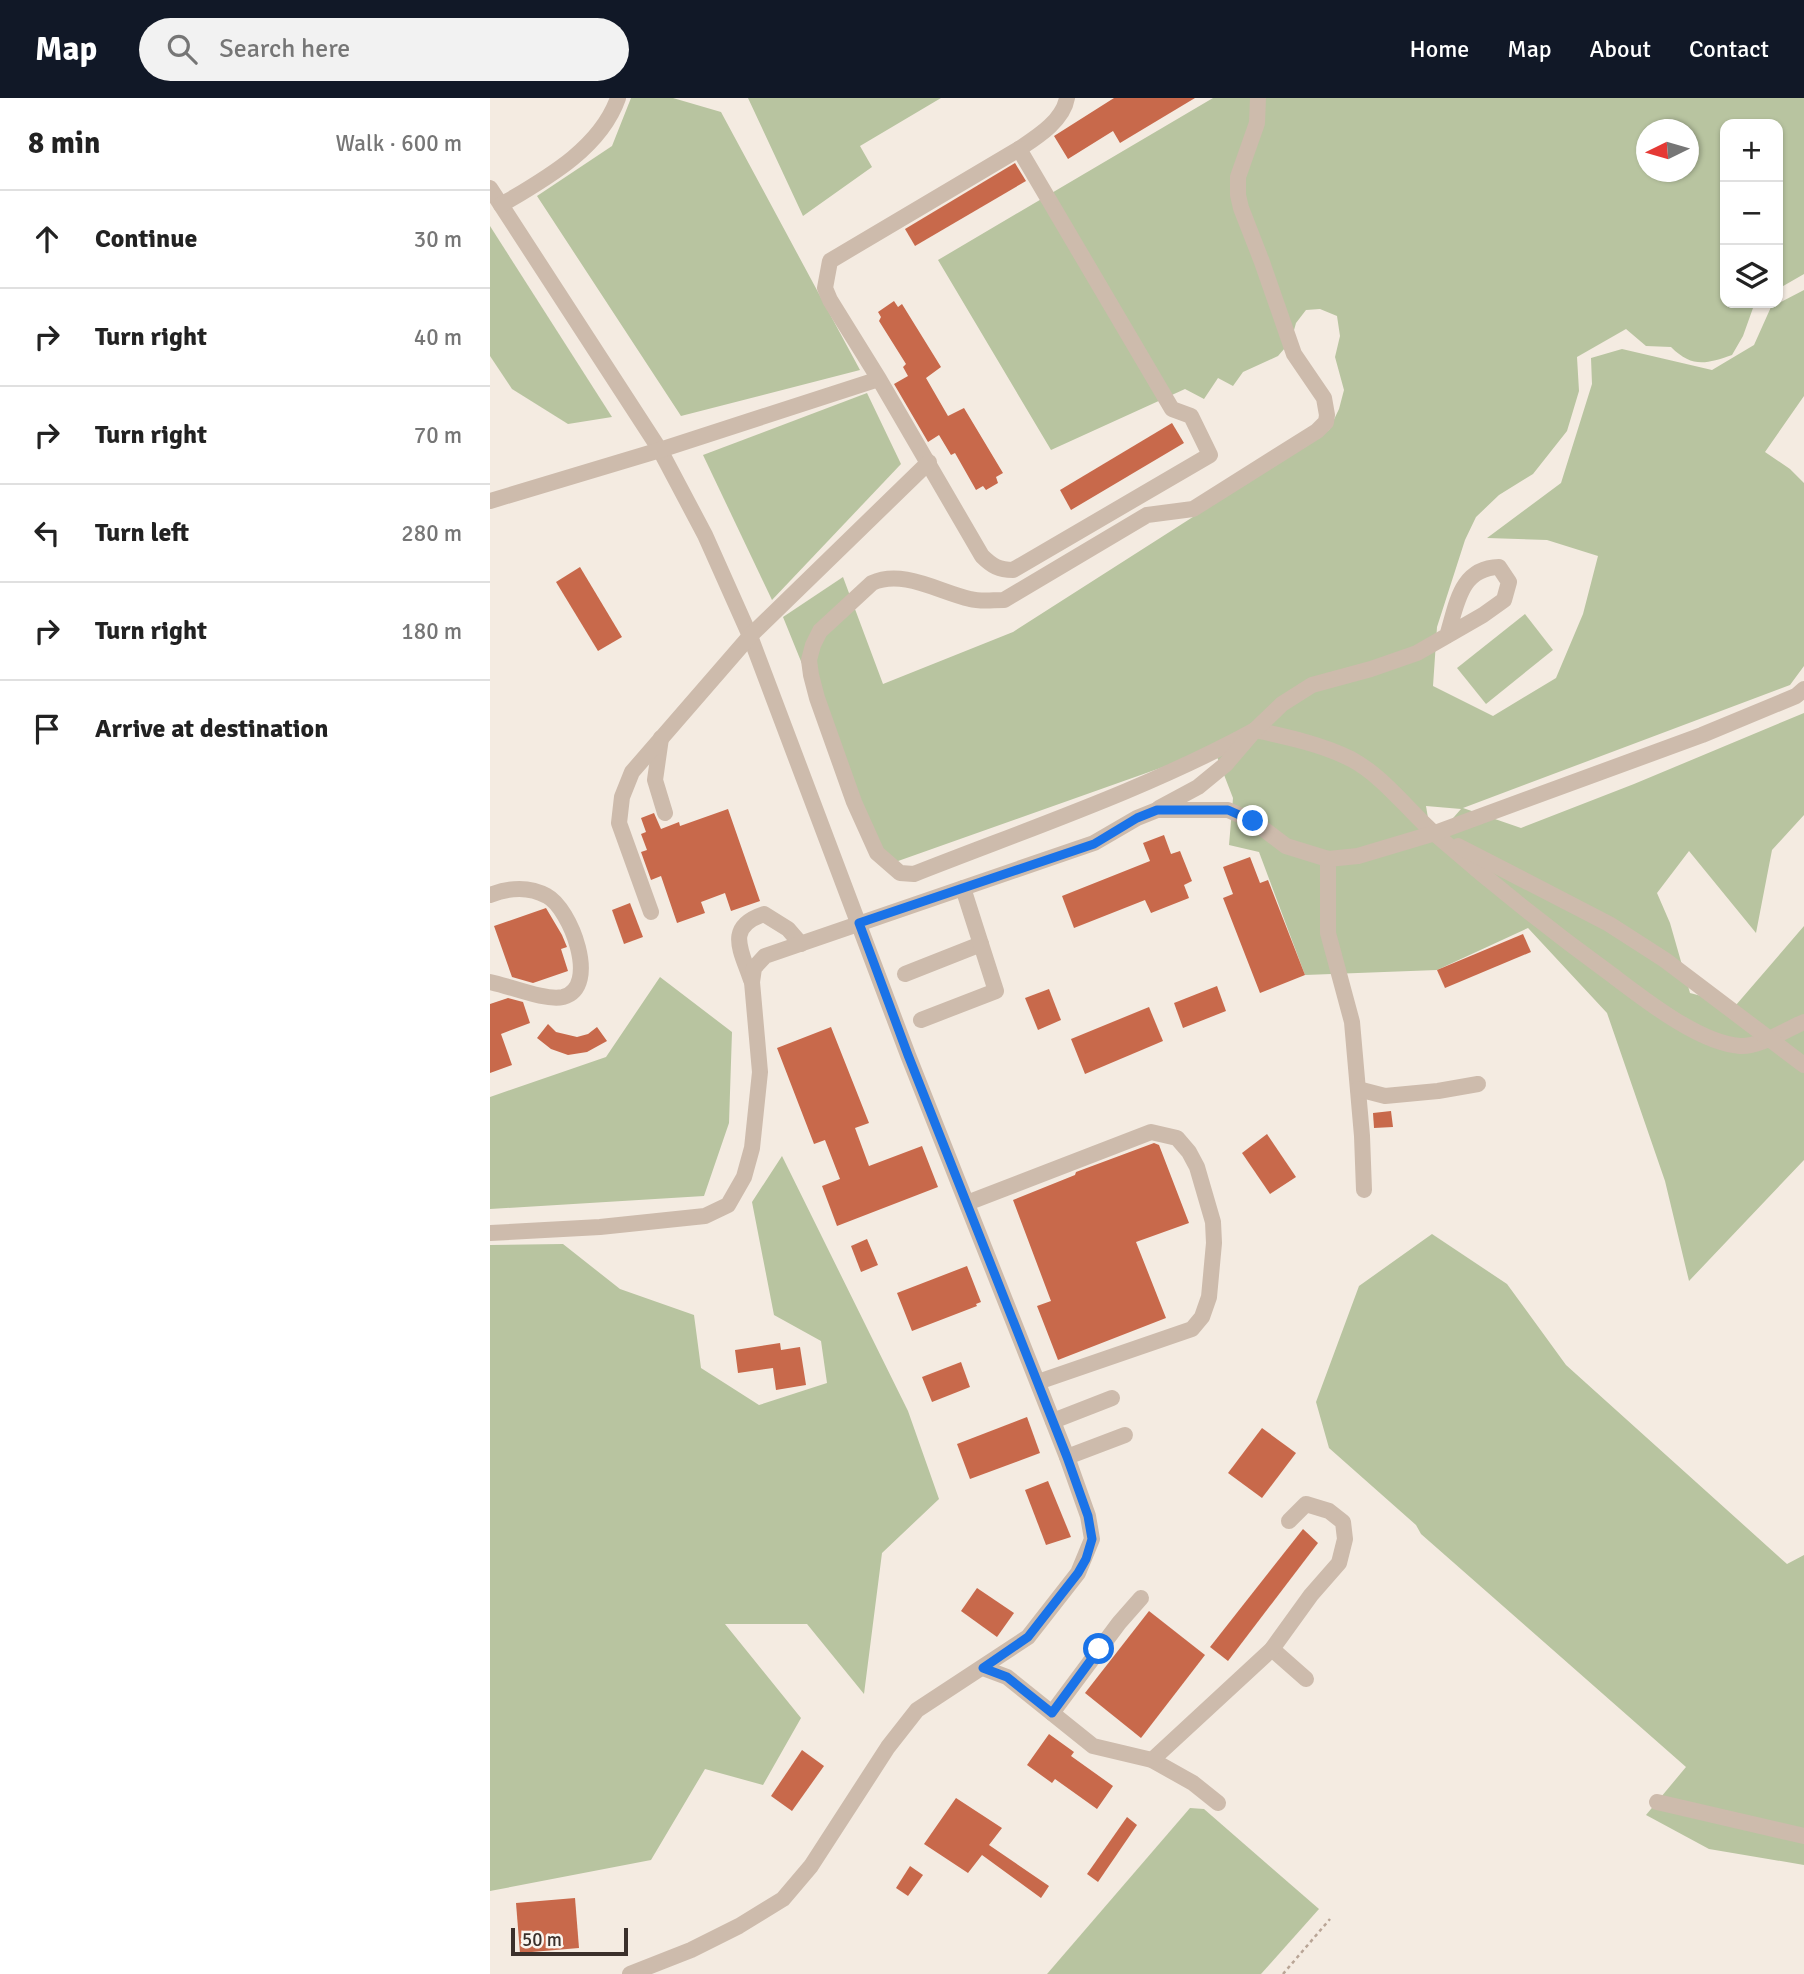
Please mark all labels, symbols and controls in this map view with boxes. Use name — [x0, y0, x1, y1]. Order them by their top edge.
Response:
search box — [139, 18, 629, 81]
text: Map — [35, 29, 97, 70]
icon: search — [163, 30, 201, 68]
text: Search here — [219, 33, 350, 65]
text: Home — [1409, 34, 1469, 64]
text: Map — [1507, 34, 1552, 64]
text: About — [1590, 34, 1651, 64]
text: Contact — [1689, 34, 1769, 64]
north arrow — [1636, 119, 1699, 182]
map controls — [1720, 119, 1783, 308]
button: + — [1720, 119, 1783, 182]
text: 8 min — [28, 125, 100, 162]
text: Walk · 600 m — [336, 129, 462, 158]
button: − — [1720, 182, 1783, 245]
icon: ahead — [28, 220, 66, 258]
text: Continue — [95, 223, 197, 255]
text: 30 m — [414, 225, 462, 254]
button: layers — [1720, 245, 1783, 308]
icon: right — [28, 318, 66, 356]
text: Turn right — [95, 321, 207, 353]
text: 40 m — [414, 323, 462, 352]
icon: right — [28, 416, 66, 454]
text: Turn right — [95, 419, 207, 451]
text: 70 m — [414, 421, 462, 450]
icon: left — [28, 514, 66, 552]
text: Turn left — [95, 517, 189, 549]
text: 280 m — [401, 519, 462, 548]
icon: right — [28, 612, 66, 650]
text: Turn right — [95, 615, 207, 647]
text: 180 m — [401, 617, 462, 646]
icon: arrive — [28, 710, 66, 748]
text: Arrive at destination — [95, 713, 328, 745]
route end — [1237, 805, 1268, 836]
route start — [1083, 1633, 1114, 1664]
scale bar — [511, 1925, 628, 1957]
text: 50 m — [522, 1928, 562, 1952]

